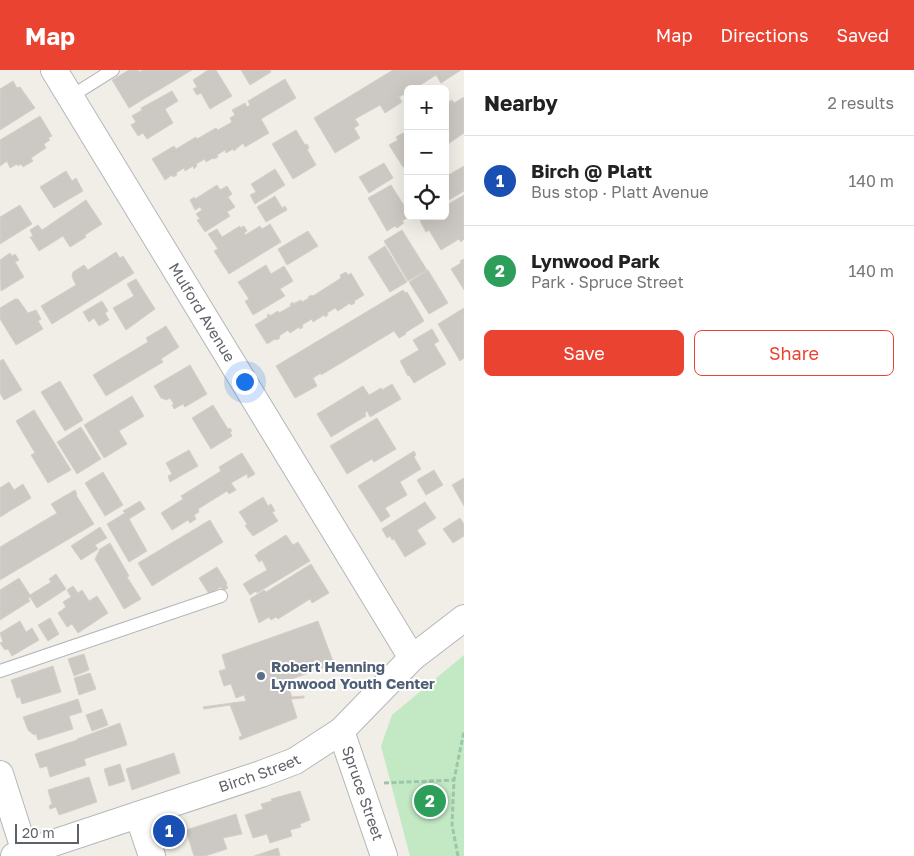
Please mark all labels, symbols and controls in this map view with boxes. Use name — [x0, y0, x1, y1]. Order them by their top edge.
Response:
text: Map — [25, 21, 75, 50]
text: Map — [656, 24, 692, 46]
text: Directions — [720, 24, 808, 46]
text: Saved — [836, 24, 889, 46]
map controls — [404, 85, 449, 220]
button: + — [404, 85, 449, 130]
text: Nearby — [484, 90, 558, 116]
text: 2 results — [828, 93, 894, 113]
button: − — [404, 130, 449, 175]
text: Birch @ Platt — [531, 159, 652, 182]
text: 1 — [496, 171, 504, 191]
text: 140 m — [848, 171, 894, 191]
button: locate — [404, 175, 449, 220]
text: Bus stop · Platt Avenue — [531, 182, 709, 202]
text: Lynwood Park — [531, 249, 660, 272]
street label: Mulford Avenue — [166, 259, 240, 365]
text: 2 — [495, 261, 505, 281]
text: 140 m — [848, 261, 894, 281]
text: Park · Spruce Street — [531, 272, 684, 292]
button: Save — [484, 330, 684, 376]
button: Share — [694, 330, 894, 376]
your location — [232, 369, 258, 395]
place label: Robert Henning Lynwood Youth Center — [271, 657, 435, 692]
marker: Robert Henning Lynwood Youth Center — [255, 670, 267, 682]
street label: Spruce Street — [339, 743, 388, 843]
street label: Birch Street — [216, 750, 304, 795]
pin: 2 — [414, 782, 446, 820]
pin: 1 — [153, 812, 185, 850]
scale bar — [15, 821, 79, 844]
text: 20 m — [22, 824, 55, 841]

